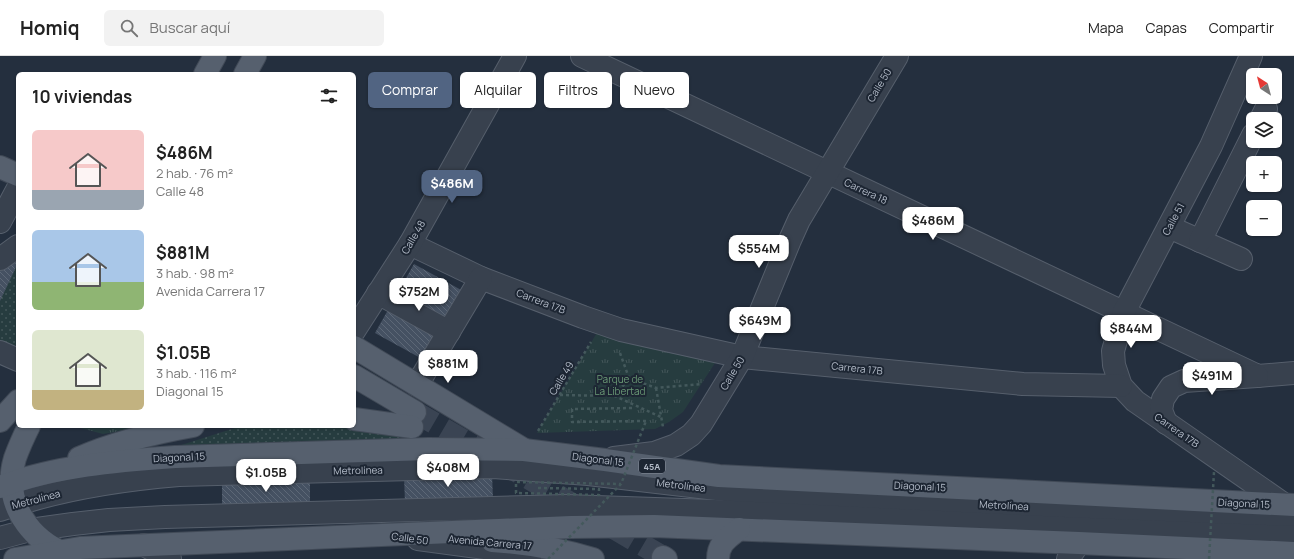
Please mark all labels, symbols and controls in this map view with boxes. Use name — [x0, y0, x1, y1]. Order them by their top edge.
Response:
search box — [104, 10, 384, 46]
text: Homiq — [20, 15, 80, 41]
icon: search — [118, 17, 140, 39]
text: Buscar aquí — [150, 17, 230, 38]
text: Mapa — [1088, 18, 1124, 37]
text: Capas — [1146, 18, 1187, 37]
text: Compartir — [1209, 18, 1274, 37]
street label: Calle 50 — [863, 65, 895, 105]
north arrow — [1246, 68, 1282, 104]
map controls — [1246, 68, 1282, 236]
chip: Comprar — [368, 72, 452, 108]
chip: Alquilar — [460, 72, 536, 108]
chip: Filtros — [544, 72, 612, 108]
chip: Nuevo — [620, 72, 689, 108]
text: 10 viviendas — [32, 85, 132, 108]
icon: filters — [318, 85, 340, 107]
button: layers — [1246, 112, 1282, 148]
text: $486M — [156, 141, 213, 164]
icon: home — [64, 146, 112, 194]
button: + — [1246, 156, 1282, 192]
text: 2 hab. · 76 m² — [156, 164, 233, 182]
pin: $486M — [424, 170, 480, 204]
text: $486M — [430, 174, 474, 192]
street label: Carrera 18 — [842, 175, 890, 207]
text: Calle 48 — [156, 182, 204, 200]
street label: Calle 51 — [1159, 200, 1187, 238]
button: − — [1246, 200, 1282, 236]
pin: $486M — [905, 207, 961, 241]
text: $486M — [911, 211, 955, 229]
street label: Calle 48 — [398, 217, 428, 256]
pin: $554M — [731, 235, 787, 269]
text: $554M — [738, 239, 780, 257]
text: $881M — [156, 241, 209, 264]
icon: home — [64, 246, 112, 294]
text: 3 hab. · 98 m² — [156, 264, 234, 282]
pin: $752M — [391, 278, 447, 312]
text: Avenida Carrera 17 — [156, 282, 265, 300]
text: $752M — [398, 282, 440, 300]
street label: Carrera 17B — [514, 285, 568, 317]
pin: $649M — [732, 307, 788, 341]
text: $649M — [738, 311, 782, 329]
pin: $844M — [1103, 315, 1159, 349]
text: $844M — [1110, 319, 1152, 337]
text: $1.05B — [156, 341, 210, 364]
icon: home — [64, 346, 112, 394]
pin: $881M — [420, 350, 476, 384]
street label: Calle 50 — [716, 353, 748, 393]
text: $881M — [428, 354, 468, 372]
street label: Calle 49 — [545, 358, 577, 398]
street label: Carrera 17B — [831, 358, 883, 378]
pin: $491M — [1184, 362, 1240, 396]
text: 3 hab. · 116 m² — [156, 364, 237, 382]
text: $491M — [1192, 366, 1232, 384]
park label: Parque de La Libertad — [595, 372, 646, 398]
text: Diagonal 15 — [156, 382, 224, 400]
street label: Carrera 17B — [1152, 409, 1202, 451]
street label: Diagonal 15 — [153, 449, 206, 465]
street label: Diagonal 15 — [571, 449, 625, 469]
pin: $408M — [420, 454, 476, 488]
text: $408M — [426, 458, 470, 476]
pin: $1.05B — [233, 459, 299, 493]
road number: 45A — [639, 459, 665, 473]
text: $1.05B — [245, 463, 287, 481]
street label: Metrolínea — [333, 463, 383, 477]
street label: Metrolínea — [656, 475, 706, 495]
street label: Diagonal 15 — [894, 478, 947, 494]
street label: Metrolínea — [10, 486, 62, 512]
street label: Diagonal 15 — [1218, 495, 1271, 511]
street label: Metrolínea — [979, 497, 1029, 513]
street label: Calle 50 — [391, 528, 429, 548]
street label: Avenida Carrera 17 — [448, 531, 532, 553]

